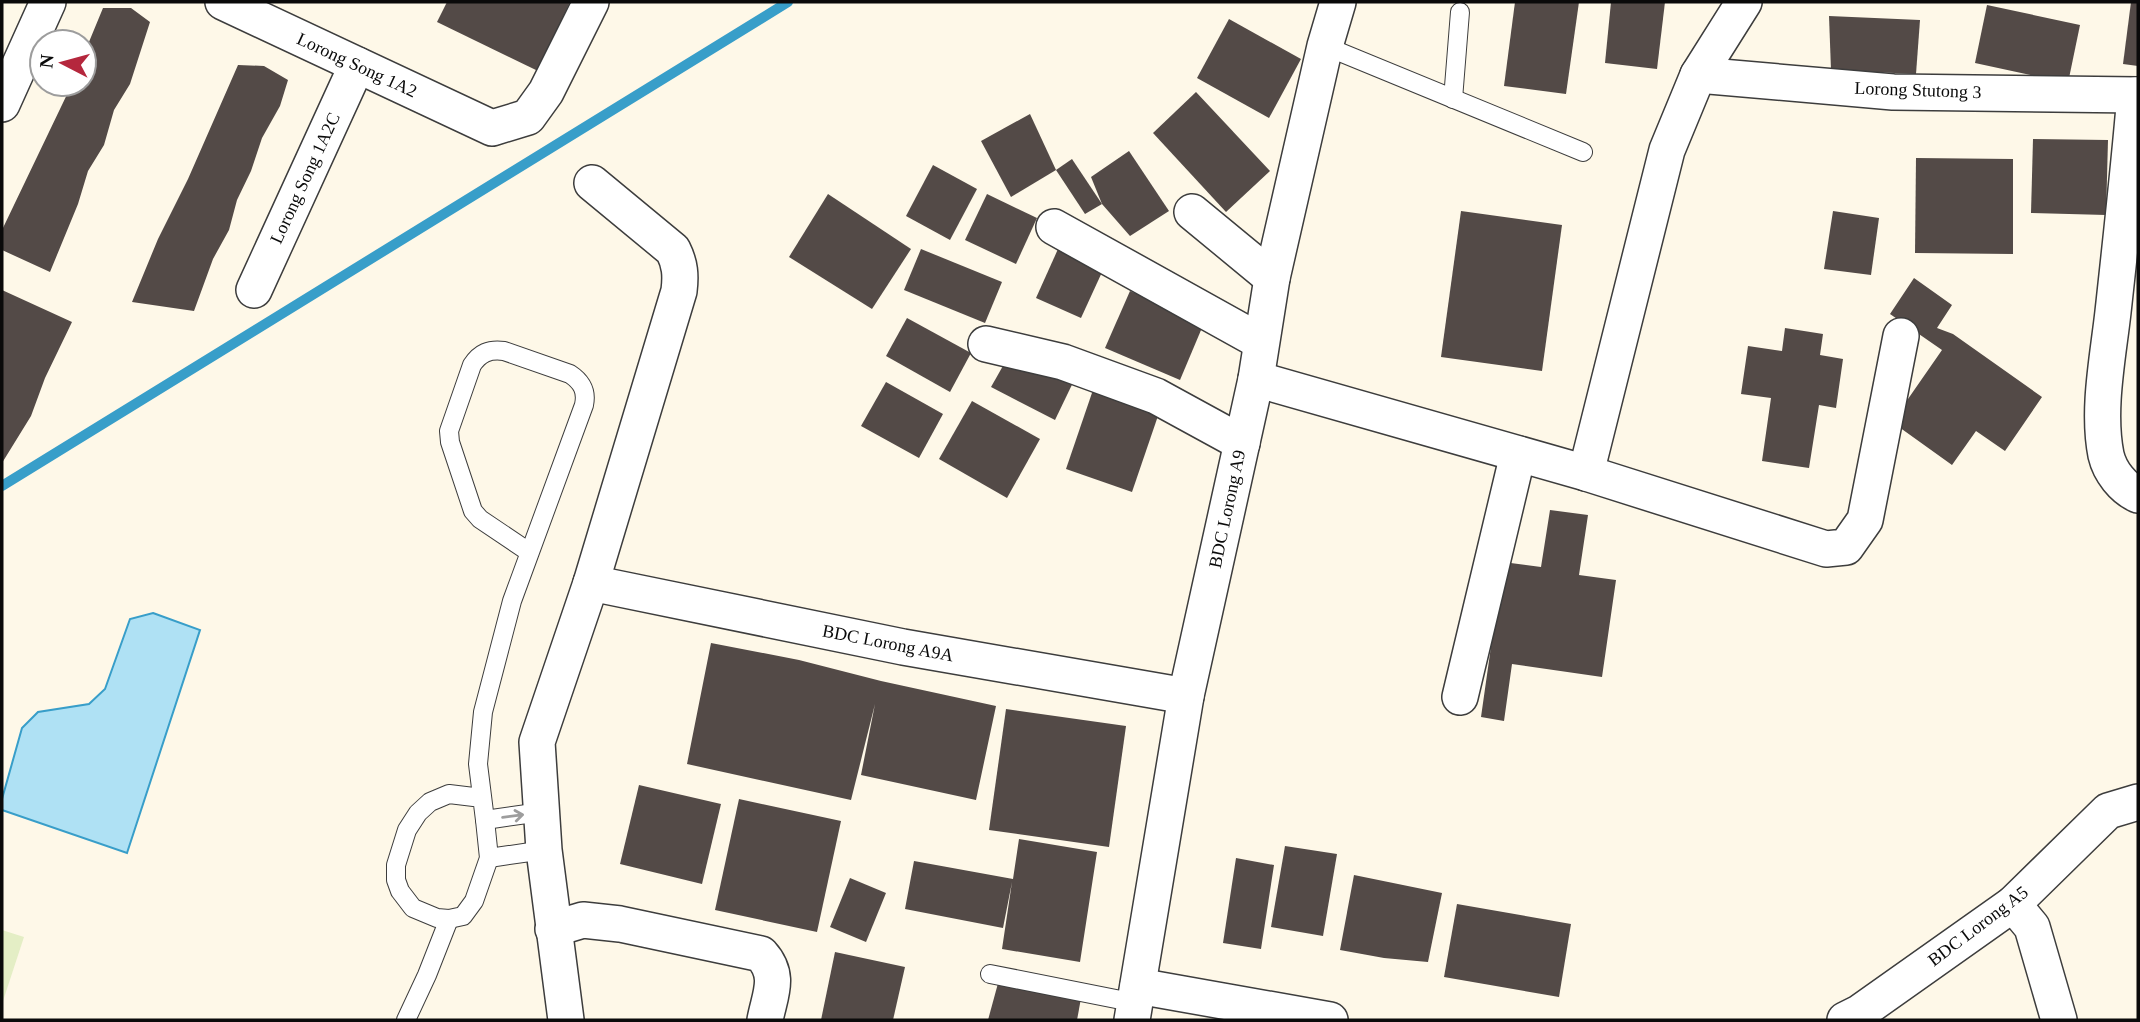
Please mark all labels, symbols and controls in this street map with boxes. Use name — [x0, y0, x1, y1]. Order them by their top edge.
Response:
north arrow — [28, 28, 98, 98]
street label: Lorong Song 1A2 — [294, 28, 420, 102]
text: N — [35, 53, 58, 69]
street label: Lorong Stutong 3 — [1854, 78, 1982, 102]
street label: Lorong Song 1A2C — [266, 109, 344, 247]
street label: BDC Lorong A9 — [1205, 448, 1249, 570]
street label: BDC Lorong A9A — [821, 620, 955, 666]
one-way arrow — [501, 810, 524, 823]
street label: BDC Lorong A5 — [1924, 882, 2032, 970]

